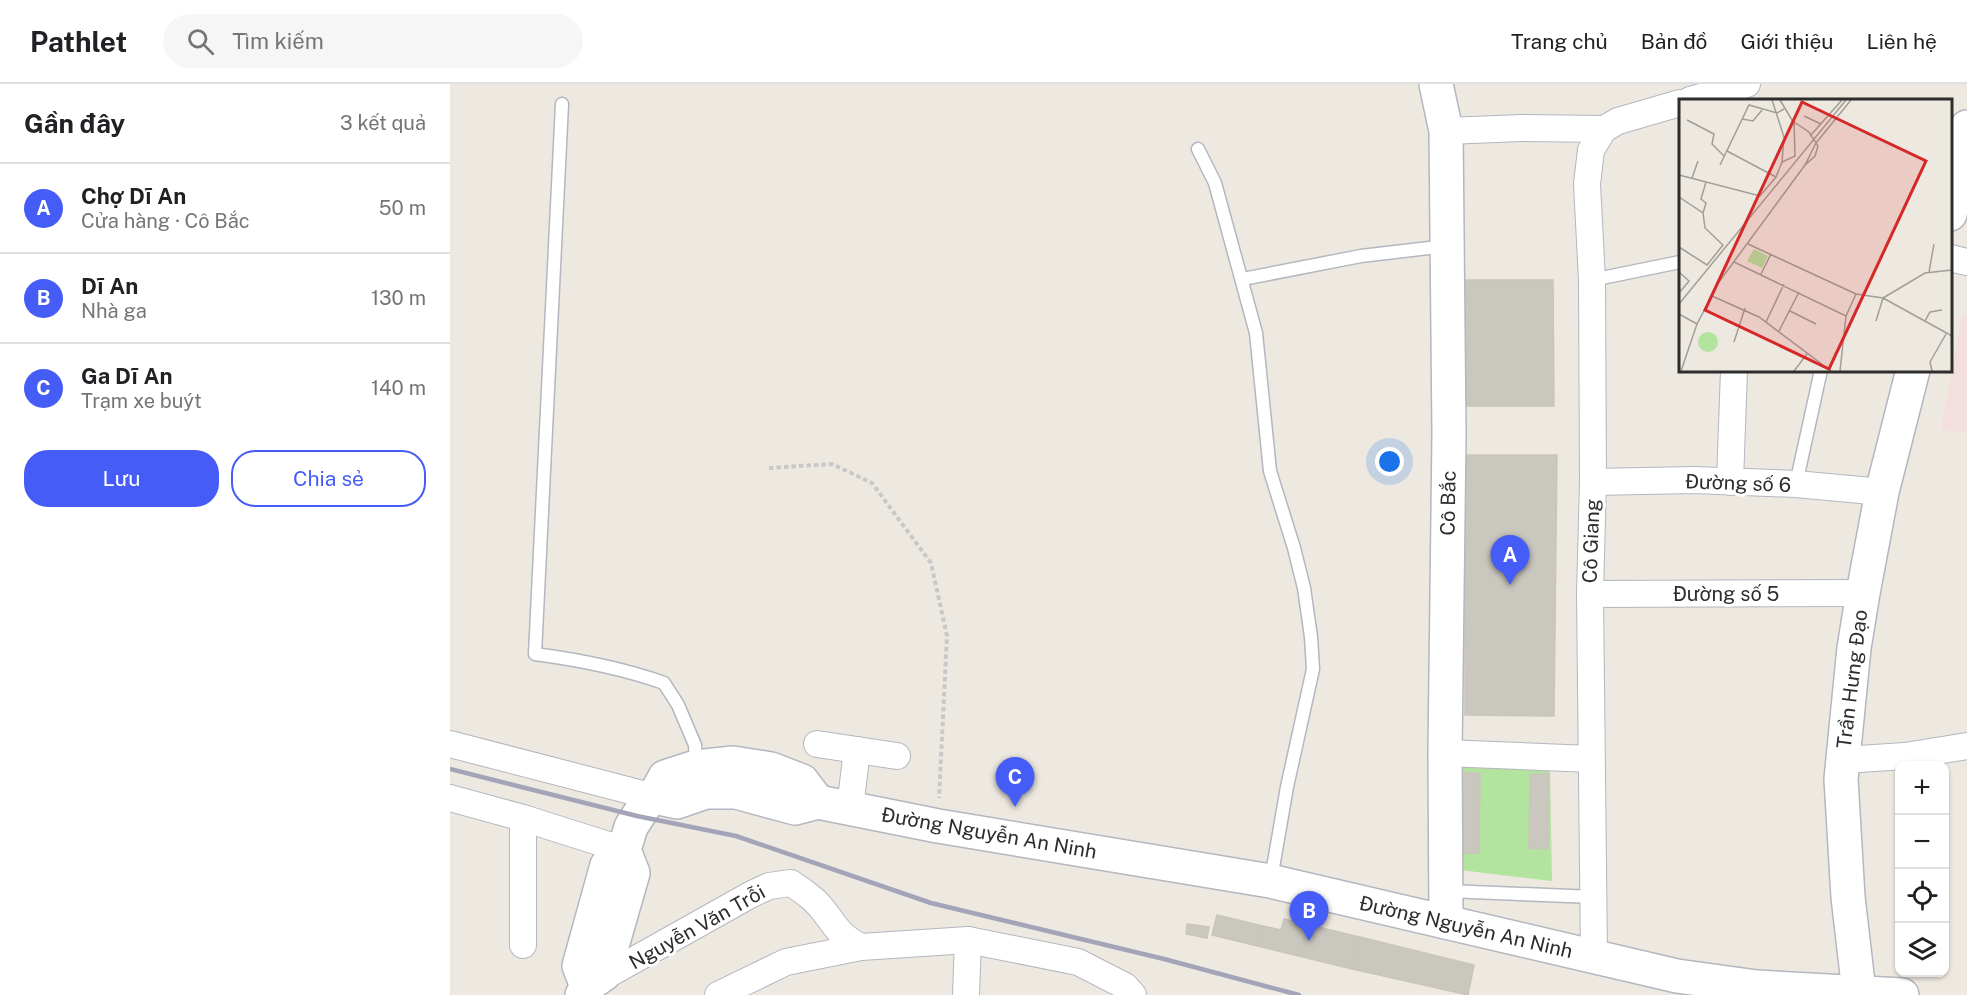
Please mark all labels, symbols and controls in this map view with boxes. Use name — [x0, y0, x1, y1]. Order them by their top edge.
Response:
search box — [163, 14, 583, 68]
text: Pathlet — [30, 25, 127, 58]
icon: search — [184, 25, 217, 58]
text: Tìm kiếm — [232, 28, 324, 54]
text: Trang chủ — [1511, 29, 1608, 54]
text: Bản đồ — [1641, 29, 1708, 54]
text: Giới thiệu — [1741, 29, 1834, 54]
text: Liên hệ — [1867, 29, 1937, 54]
inset map — [1679, 99, 1952, 372]
text: Gần đây — [24, 108, 125, 139]
text: 3 kết quả — [340, 111, 426, 135]
text: Chợ Dĩ An — [81, 183, 186, 209]
text: A — [36, 196, 51, 220]
text: 50 m — [379, 196, 426, 220]
text: Cửa hàng · Cô Bắc — [81, 209, 250, 233]
text: Dĩ An — [81, 273, 138, 299]
text: B — [37, 286, 50, 310]
text: 130 m — [371, 286, 426, 310]
text: Nhà ga — [81, 299, 147, 323]
text: Ga Dĩ An — [81, 363, 172, 389]
text: C — [36, 376, 51, 400]
text: 140 m — [371, 376, 426, 400]
text: Trạm xe buýt — [81, 389, 202, 413]
your location — [1375, 447, 1404, 476]
button: Lưu — [24, 450, 219, 507]
button: Chia sẻ — [231, 450, 426, 507]
street label: Đường số 6 — [1684, 469, 1792, 497]
street label: Cô Bắc — [1435, 470, 1461, 536]
street label: Cô Giang — [1578, 498, 1604, 584]
pin: A — [1490, 536, 1530, 585]
street label: Đường số 5 — [1673, 582, 1779, 606]
street label: Trần Hưng Đạo — [1832, 608, 1872, 750]
pin: C — [996, 758, 1034, 807]
map controls — [1895, 761, 1949, 977]
button: + — [1895, 761, 1949, 815]
street label: Đường Nguyễn An Ninh — [879, 802, 1099, 864]
button: − — [1895, 815, 1949, 869]
button: locate — [1895, 869, 1949, 923]
street label: Nguyễn Văn Trỗi — [625, 880, 769, 974]
street label: Đường Nguyễn An Ninh — [1357, 891, 1575, 963]
pin: B — [1290, 892, 1328, 941]
button: layers — [1895, 923, 1949, 977]

